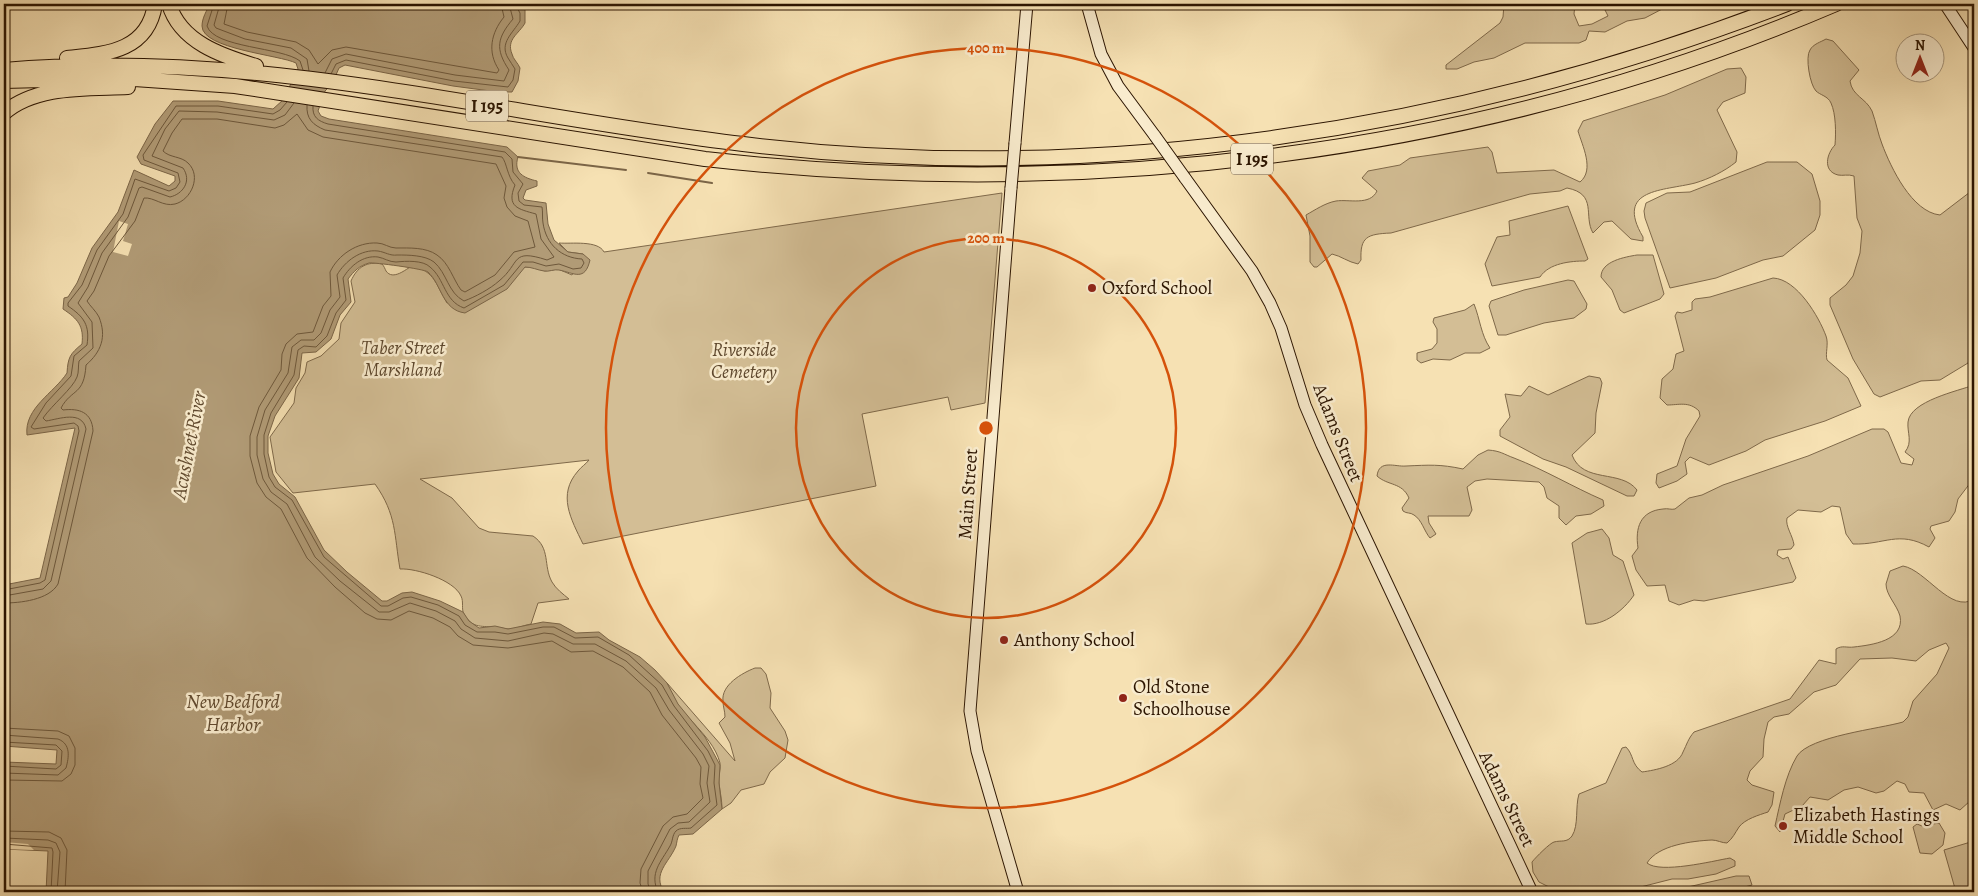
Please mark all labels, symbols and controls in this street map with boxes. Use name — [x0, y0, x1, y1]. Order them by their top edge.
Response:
north arrow — [1896, 32, 1946, 82]
text: N — [1915, 36, 1925, 55]
text: 400 m — [967, 38, 1005, 58]
road number: I 195 — [466, 90, 508, 122]
road number: I 195 — [1231, 144, 1273, 174]
text: 200 m — [967, 228, 1005, 248]
place label: Oxford School — [1102, 275, 1212, 301]
marker: Oxford School — [1086, 282, 1098, 294]
park label: Taber Street Marshland — [361, 335, 446, 383]
park label: Riverside Cemetery — [711, 337, 778, 385]
street label: Adams Street — [1306, 379, 1369, 486]
water label: Acushnet River — [165, 388, 213, 502]
centre of rings — [977, 419, 995, 437]
street label: Main Street — [952, 448, 984, 540]
place label: Anthony School — [1013, 627, 1135, 653]
marker: Anthony School — [998, 634, 1010, 646]
place label: Old Stone Schoolhouse — [1133, 674, 1231, 722]
water label: New Bedford Harbor — [186, 688, 280, 738]
marker: Old Stone Schoolhouse — [1117, 692, 1129, 704]
street label: Adams Street — [1472, 746, 1541, 851]
place label: Elizabeth Hastings Middle School — [1793, 802, 1940, 850]
marker: Elizabeth Hastings Middle School — [1777, 820, 1789, 832]

